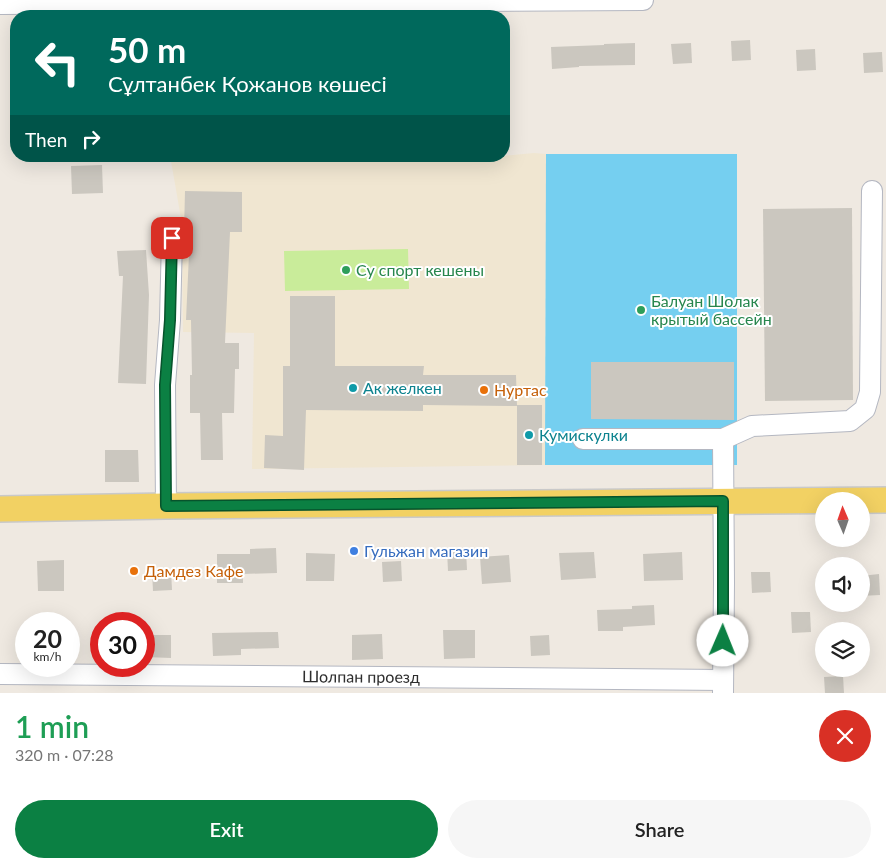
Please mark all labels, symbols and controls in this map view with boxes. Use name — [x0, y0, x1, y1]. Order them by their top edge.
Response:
text: 50 m — [108, 28, 186, 70]
icon: left — [25, 30, 90, 95]
text: Сұлтанбек Қожанов көшесі — [108, 70, 387, 97]
icon: right — [77, 125, 105, 153]
text: Then — [25, 128, 67, 151]
pin — [151, 217, 193, 259]
icon: arrive — [158, 224, 186, 252]
place label: Су спорт кешены — [356, 260, 484, 279]
marker: Су спорт кешены — [340, 264, 352, 276]
place label: Балуан Шолак крытый бассейн — [651, 291, 772, 328]
marker: Балуан Шолак крытый бассейн — [635, 304, 647, 316]
place label: Ак желкен — [363, 378, 442, 397]
place label: Нуртас — [494, 380, 547, 399]
marker: Ак желкен — [347, 382, 359, 394]
marker: Нуртас — [478, 384, 490, 396]
place label: Кумискулки — [539, 425, 628, 444]
marker: Кумискулки — [523, 429, 535, 441]
north arrow — [815, 492, 870, 548]
map controls — [815, 492, 870, 677]
place label: Гульжан магазин — [364, 541, 488, 560]
marker: Гульжан магазин — [348, 545, 360, 557]
button: sound — [815, 557, 870, 612]
place label: Дамдез Кафе — [144, 561, 244, 580]
marker: Дамдез Кафе — [128, 565, 140, 577]
speed limit sign: 30 — [90, 612, 155, 677]
position arrow — [696, 614, 748, 666]
button: layers — [815, 622, 870, 677]
text: 20 — [33, 623, 62, 653]
text: km/h — [33, 649, 62, 664]
street label: Шолпан проезд — [302, 666, 420, 686]
text: 1 min — [15, 708, 89, 744]
button: close — [819, 710, 871, 762]
text: 320 m · 07:28 — [15, 745, 114, 764]
button: Exit — [15, 800, 438, 858]
button: Share — [448, 800, 871, 858]

